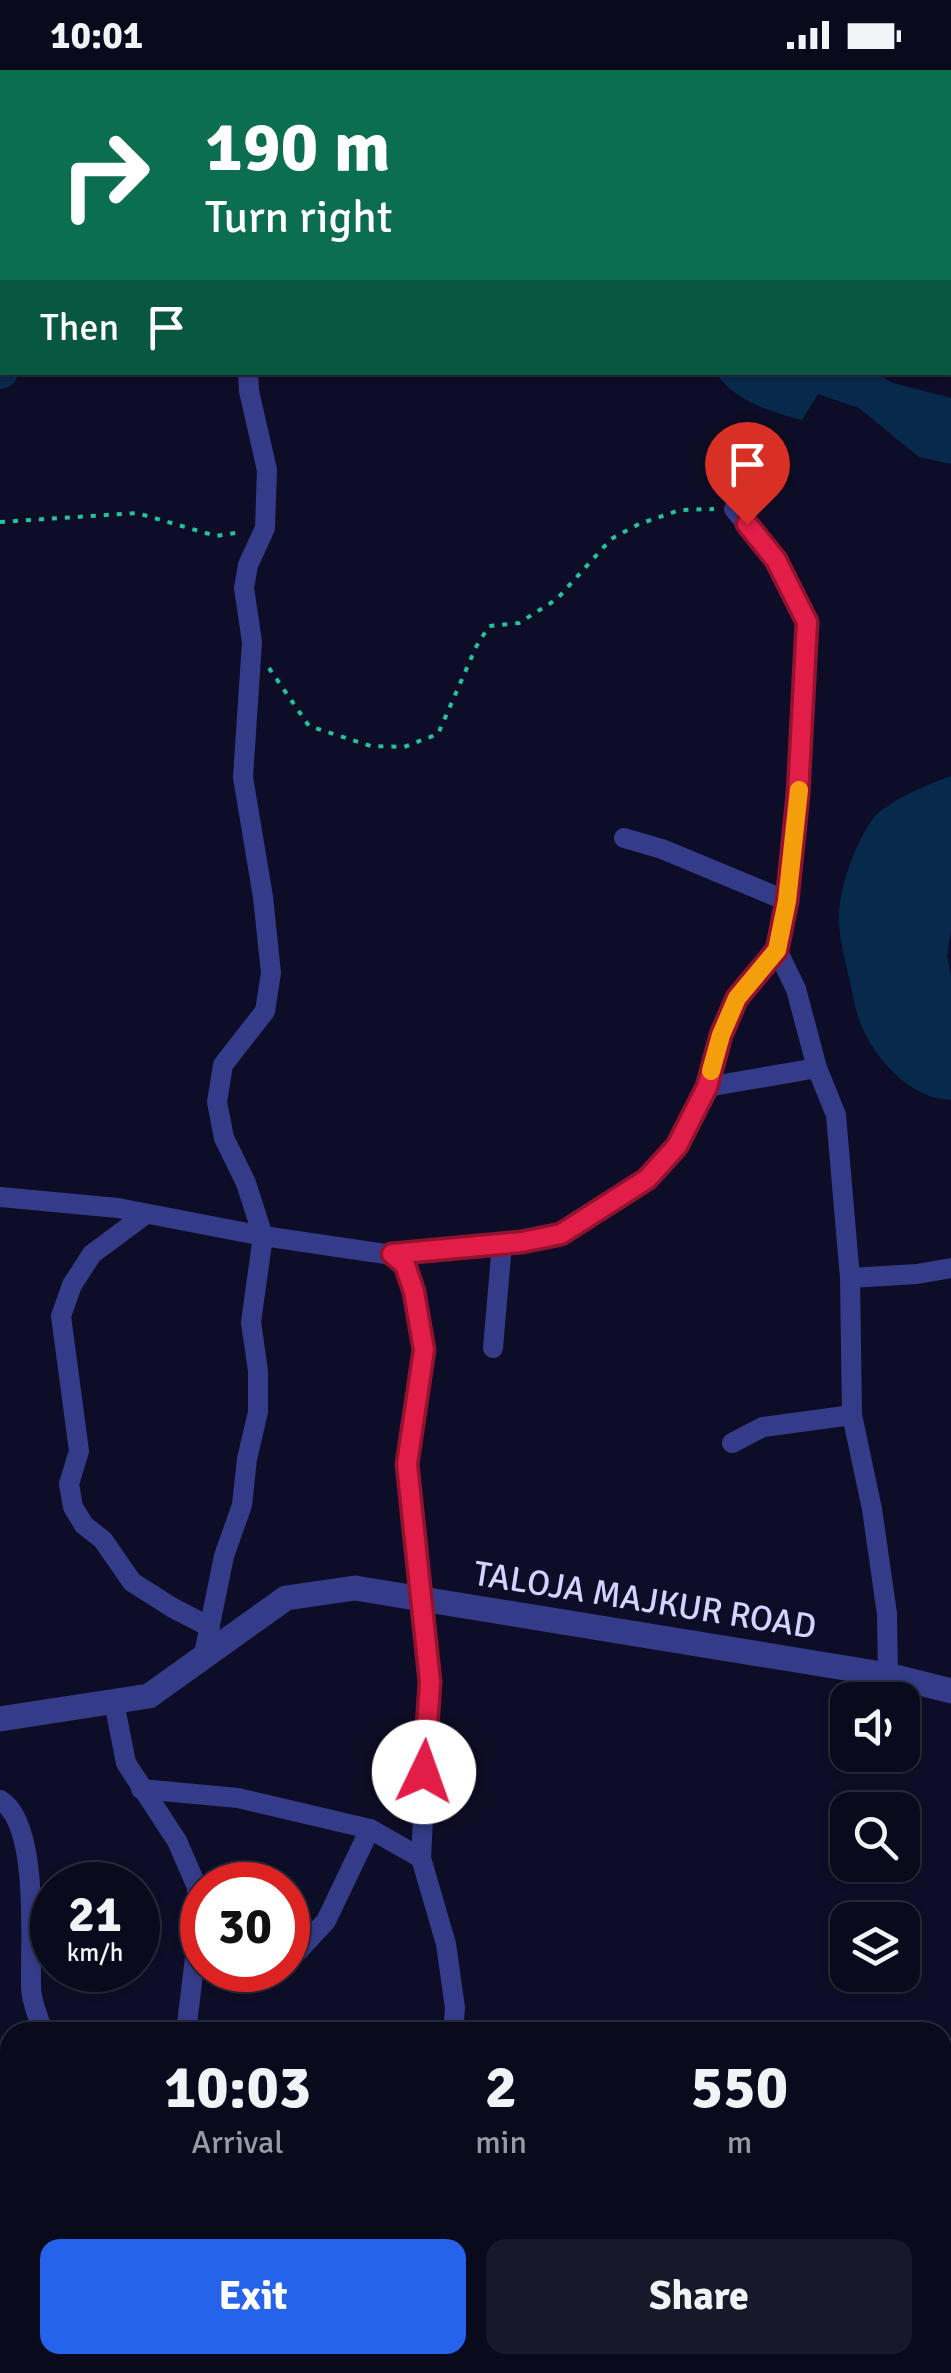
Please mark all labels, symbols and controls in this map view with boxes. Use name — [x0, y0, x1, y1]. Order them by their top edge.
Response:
text: 10:01 — [50, 12, 143, 59]
text: 190 m — [205, 104, 390, 190]
icon: right — [40, 110, 170, 240]
text: Turn right — [205, 190, 393, 245]
icon: arrive — [139, 300, 194, 355]
text: Then — [40, 304, 119, 351]
pin — [705, 422, 790, 525]
icon: arrive — [720, 437, 775, 492]
street label: TALOJA MAJKUR ROAD — [471, 1552, 819, 1648]
map controls — [830, 1682, 920, 1992]
button: sound — [830, 1682, 920, 1772]
position arrow — [372, 1720, 476, 1824]
button: search — [830, 1792, 920, 1882]
speed limit sign: 30 — [180, 1862, 310, 1992]
text: 21 — [68, 1884, 122, 1946]
button: layers — [830, 1902, 920, 1992]
text: km/h — [67, 1937, 123, 1968]
text: 10:03 — [164, 2051, 311, 2125]
text: 2 — [485, 2051, 517, 2125]
text: 550 — [691, 2051, 788, 2125]
text: Arrival — [192, 2123, 284, 2162]
text: min — [475, 2123, 527, 2162]
text: m — [727, 2123, 752, 2162]
button: Exit — [40, 2239, 466, 2354]
button: Share — [486, 2239, 912, 2354]

